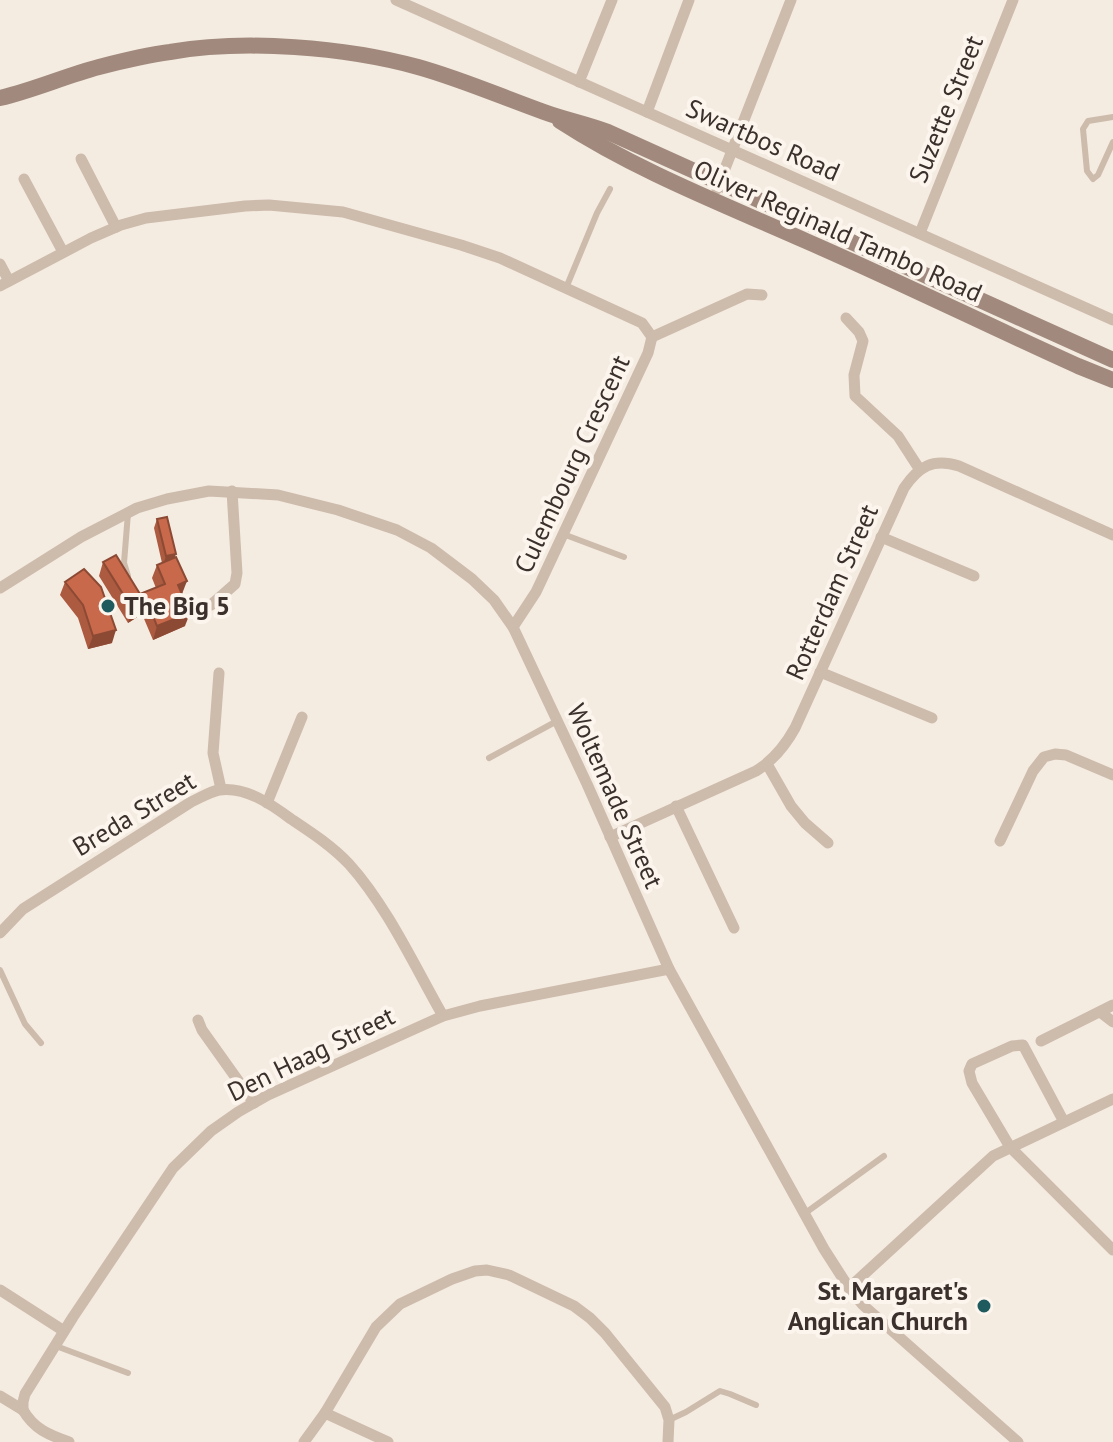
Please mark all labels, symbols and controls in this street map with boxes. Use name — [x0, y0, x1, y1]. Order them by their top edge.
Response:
street label: Suzette Street — [901, 30, 990, 187]
street label: Swartbos Road — [681, 91, 845, 188]
street label: Oliver Reginald Tambo Road — [689, 152, 987, 309]
street label: Culembourg Crescent — [507, 349, 637, 578]
street label: Rotterdam Street — [778, 499, 885, 685]
place label: The Big 5 — [124, 589, 230, 622]
marker: The Big 5 — [99, 597, 117, 615]
street label: Woltemade Street — [560, 699, 671, 893]
street label: Breda Street — [66, 764, 201, 863]
street label: Den Haag Street — [222, 999, 400, 1108]
place label: St. Margaret's Anglican Church — [788, 1274, 968, 1337]
marker: St. Margaret's Anglican Church — [975, 1297, 993, 1315]

